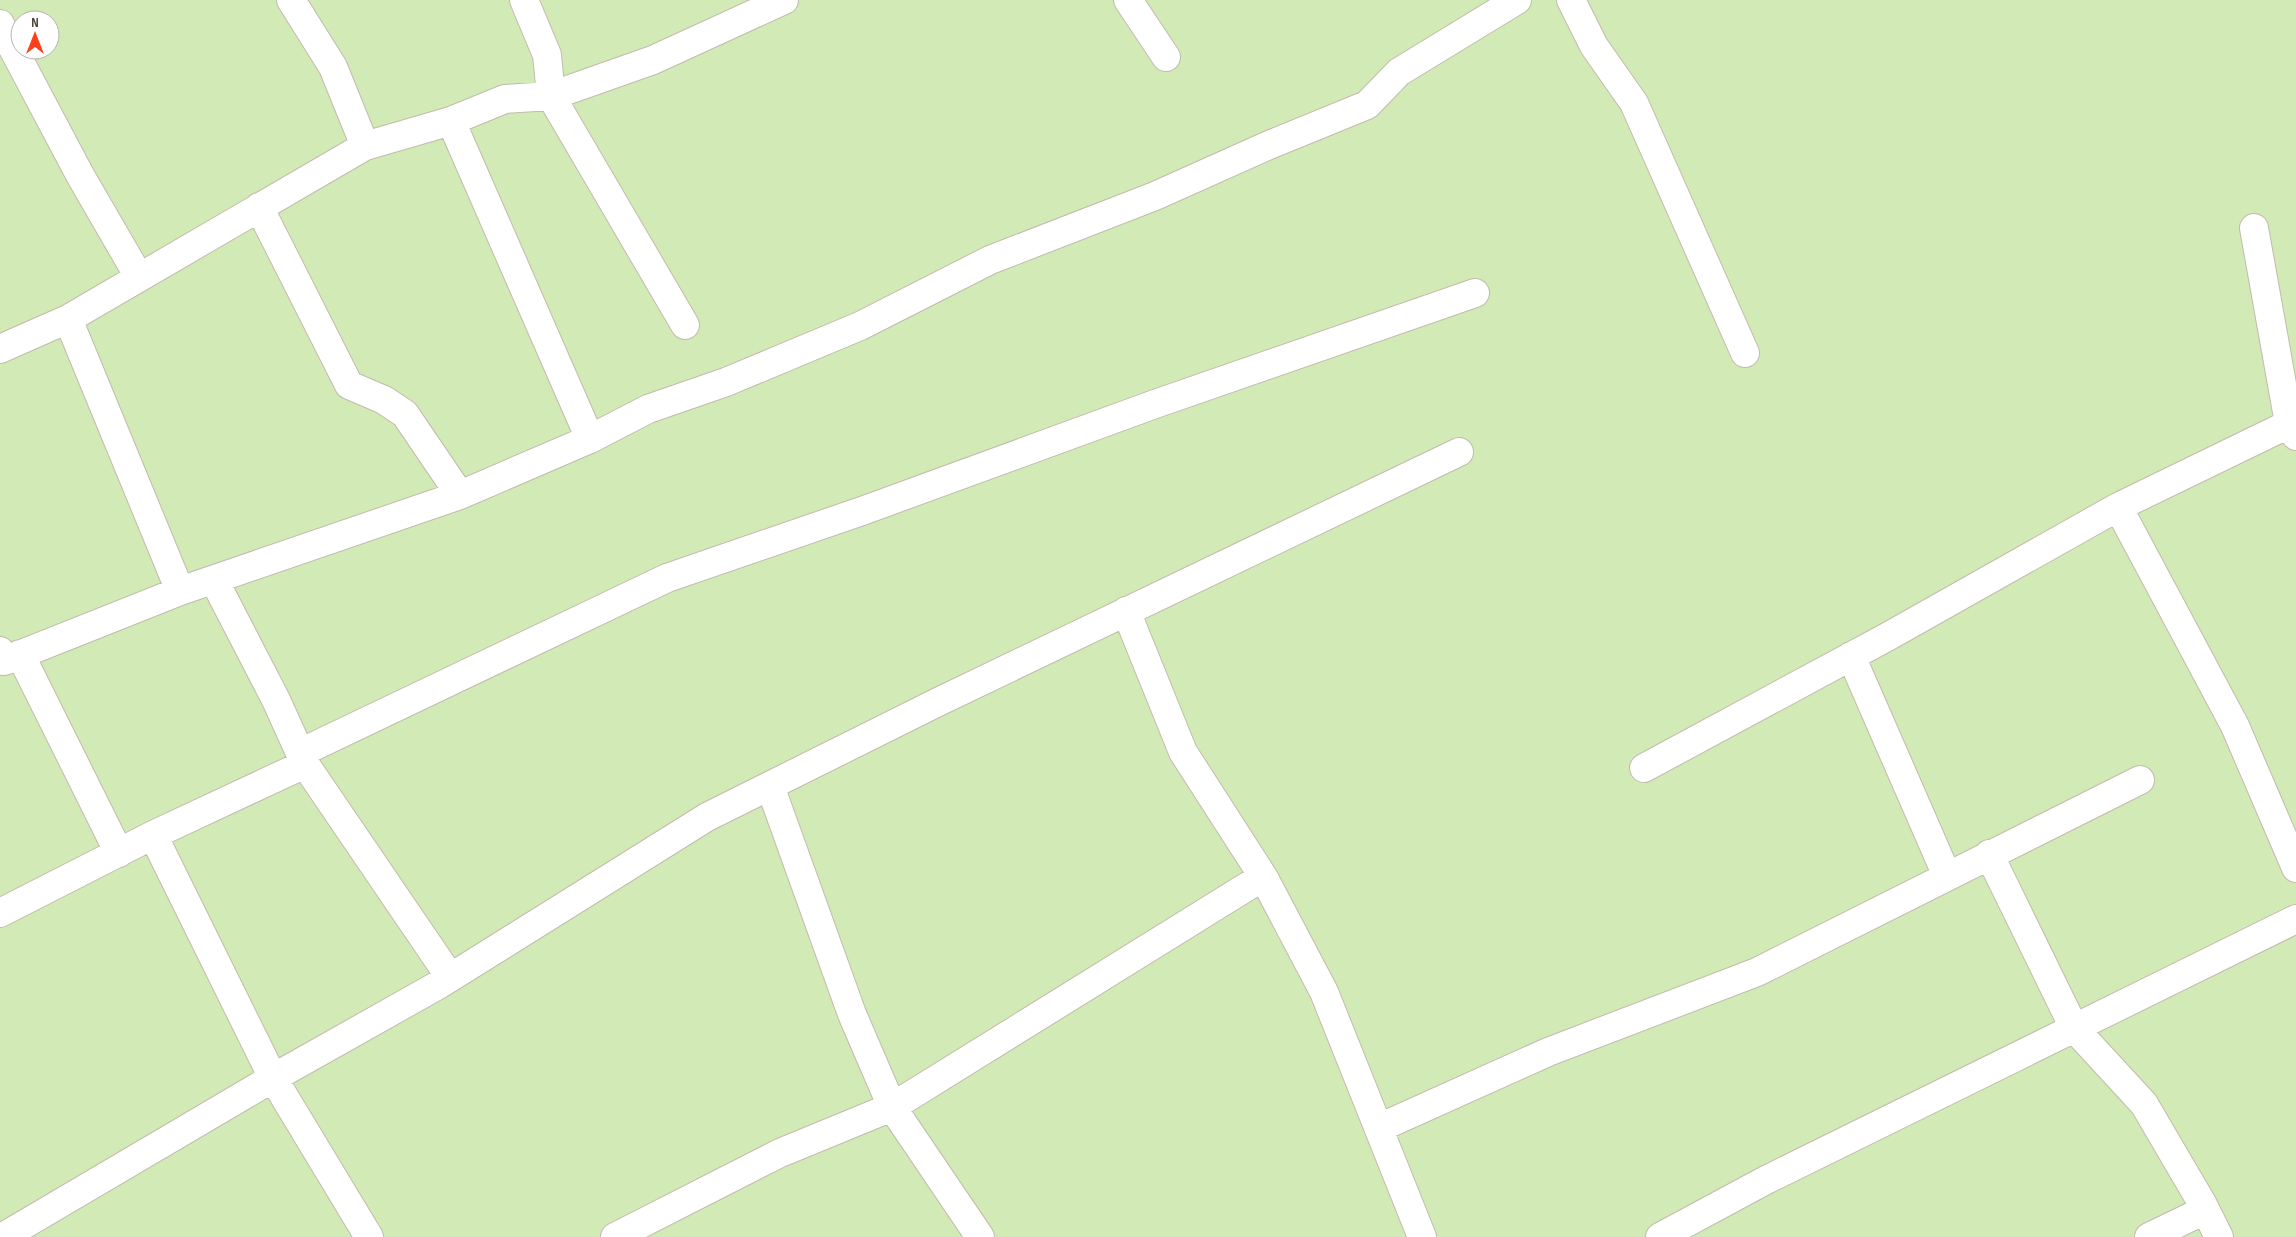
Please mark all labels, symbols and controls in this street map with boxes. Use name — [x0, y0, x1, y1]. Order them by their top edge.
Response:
north arrow — [10, 10, 60, 60]
text: N — [31, 14, 39, 31]

